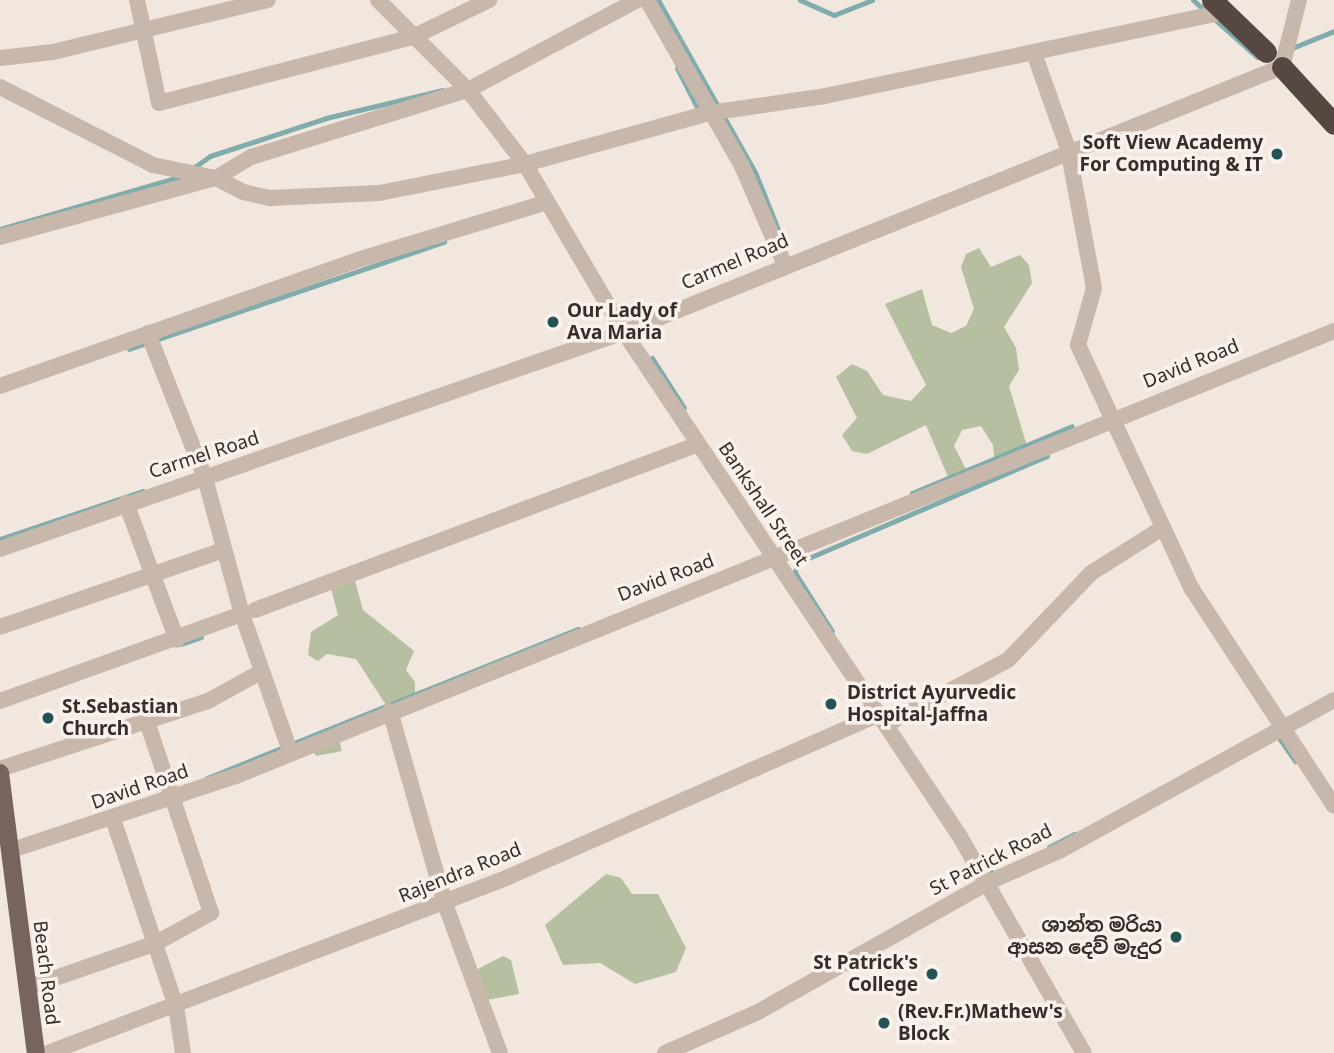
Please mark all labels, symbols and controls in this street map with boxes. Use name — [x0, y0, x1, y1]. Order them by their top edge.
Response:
place label: Soft View Academy For Computing & IT — [1080, 132, 1263, 176]
marker: Soft View Academy For Computing & IT — [1269, 146, 1285, 162]
street label: Carmel Road — [678, 229, 792, 295]
place label: Our Lady of Ava Maria — [567, 300, 677, 344]
marker: Our Lady of Ava Maria — [545, 314, 561, 330]
street label: David Road — [1140, 334, 1242, 394]
street label: Carmel Road — [146, 426, 262, 484]
street label: Bankshall Street — [713, 438, 813, 570]
street label: David Road — [615, 549, 717, 607]
place label: District Ayurvedic Hospital-Jaffna — [847, 682, 1016, 726]
marker: District Ayurvedic Hospital-Jaffna — [821, 694, 841, 714]
place label: St.Sebastian Church — [62, 696, 178, 740]
marker: St.Sebastian Church — [40, 710, 56, 726]
street label: David Road — [88, 760, 192, 814]
street label: St Patrick Road — [926, 819, 1056, 901]
street label: Rajendra Road — [395, 838, 525, 908]
place label: ශාන්ත මරියා ආසන දෙව් මැදුර — [1007, 915, 1162, 959]
street label: Beach Road — [28, 919, 64, 1027]
marker: ශාන්ත මරියා ආසන දෙව් මැදුර — [1168, 929, 1184, 945]
place label: St Patrick's College — [813, 952, 918, 996]
marker: St Patrick's College — [924, 966, 940, 982]
place label: (Rev.Fr.)Mathew's Block — [898, 1001, 1063, 1045]
marker: (Rev.Fr.)Mathew's Block — [876, 1015, 892, 1031]

